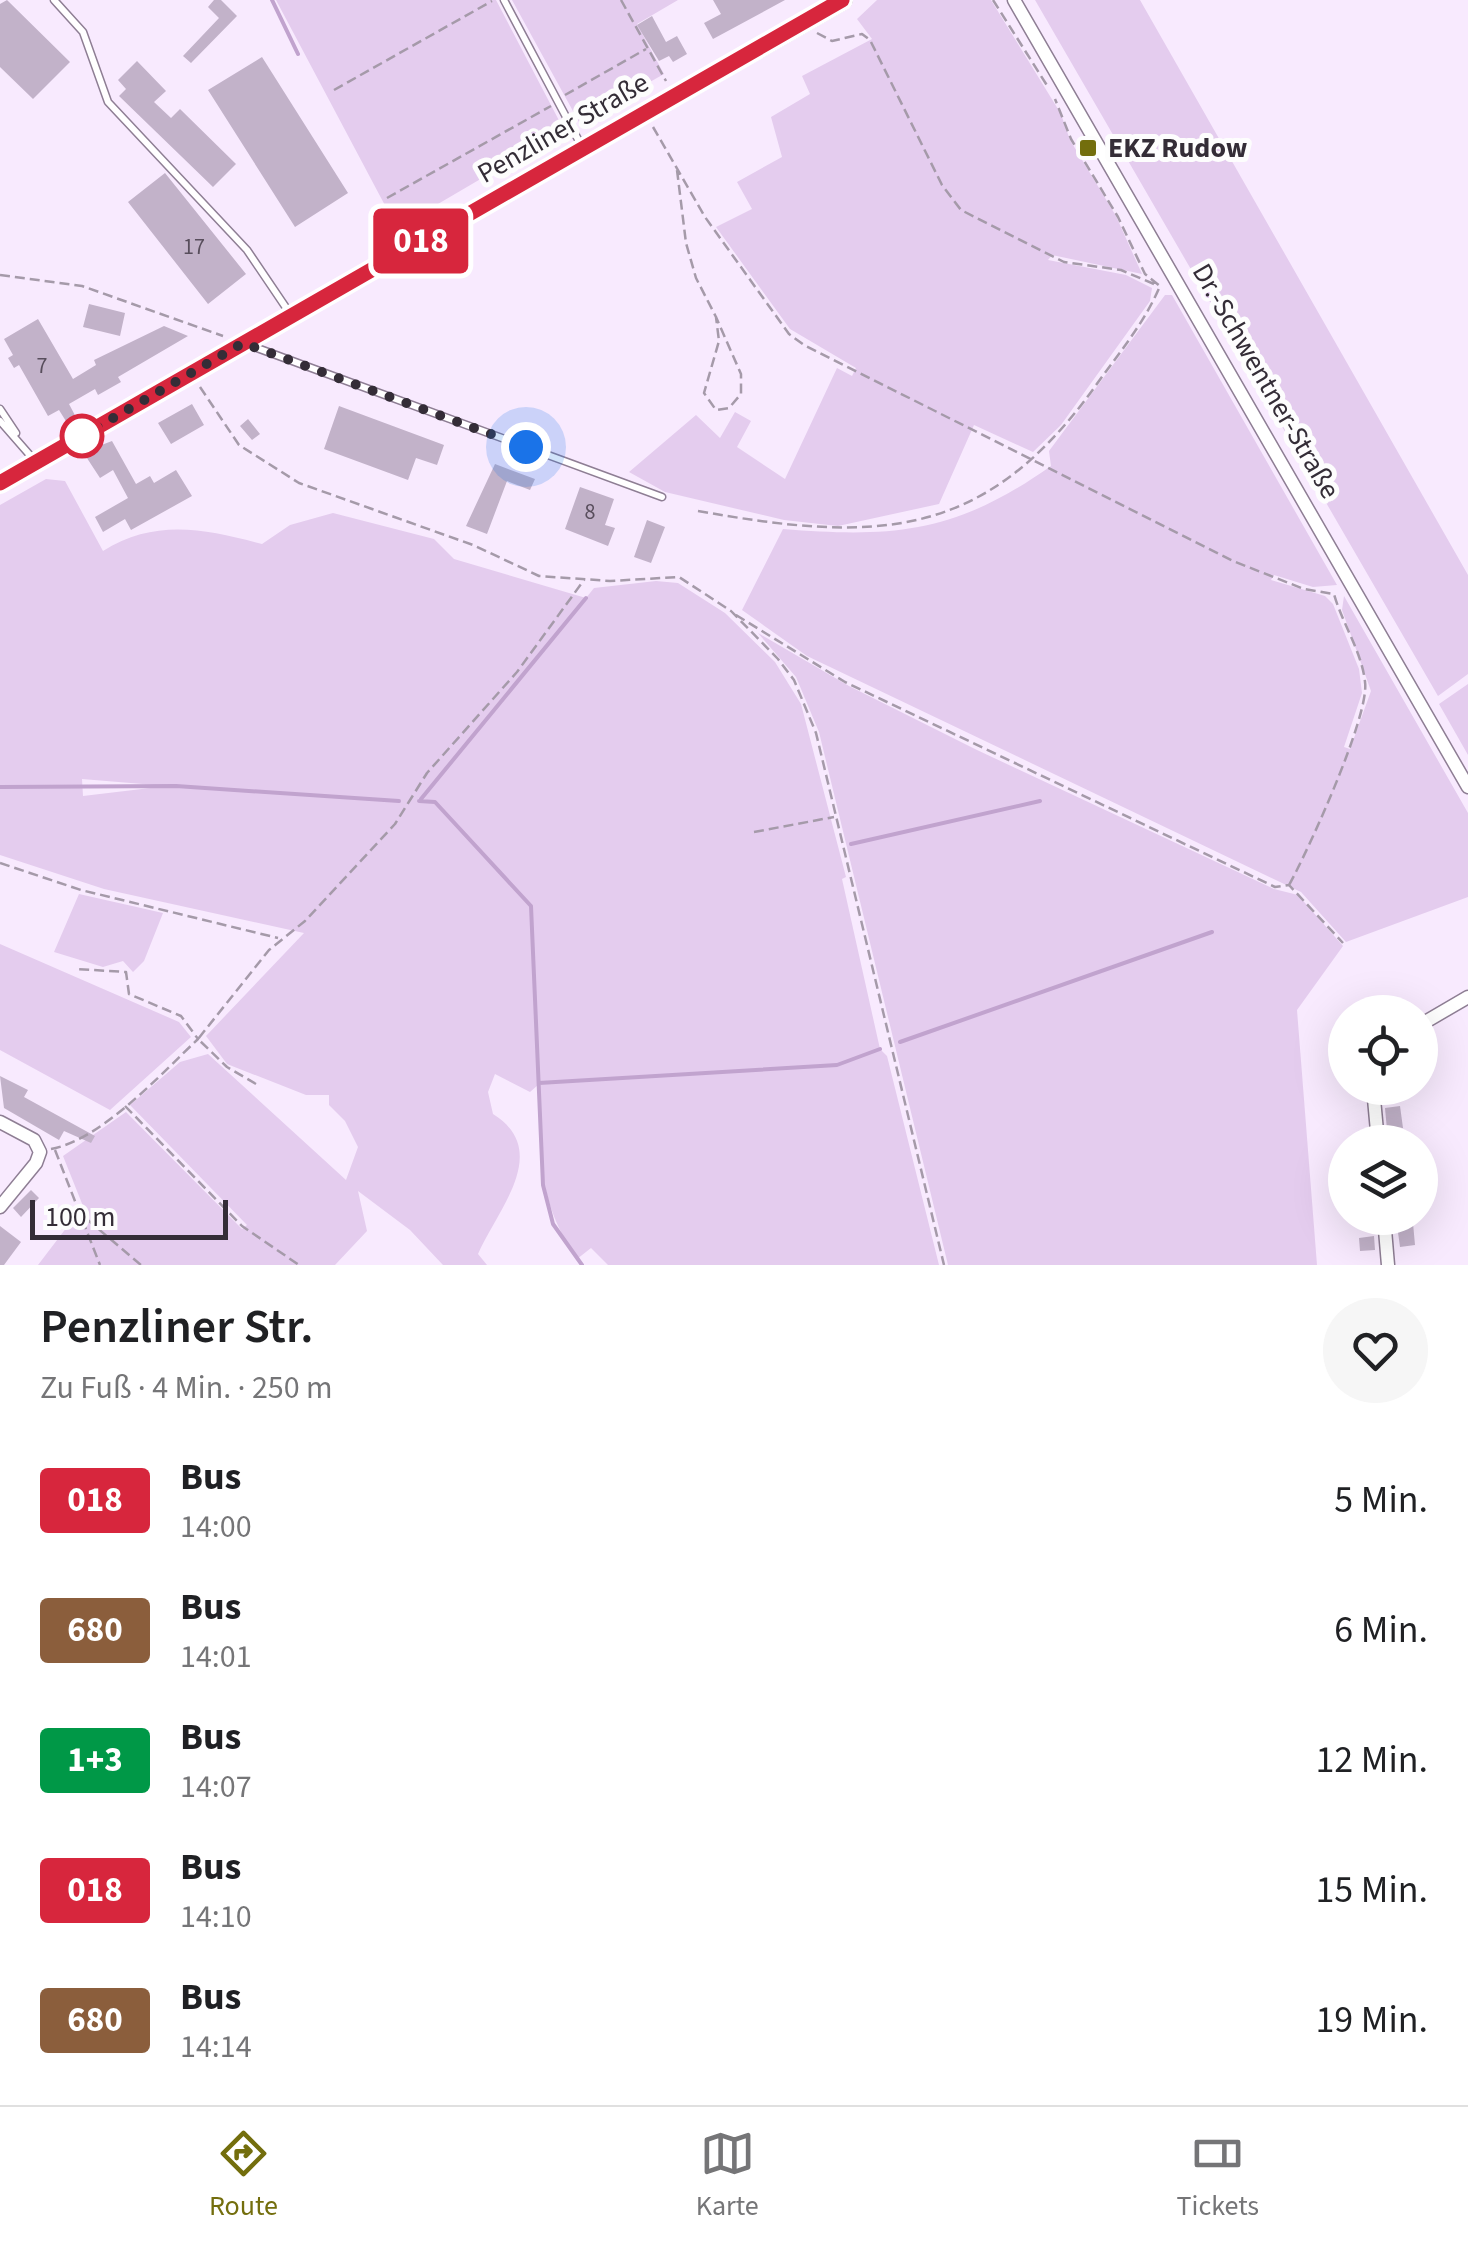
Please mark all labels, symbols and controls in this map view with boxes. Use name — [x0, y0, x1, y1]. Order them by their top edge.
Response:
street label: Penzliner Straße — [470, 63, 656, 193]
place label: EKZ Rudow — [1108, 128, 1248, 168]
marker: EKZ Rudow — [1077, 137, 1099, 159]
line badge: 018 — [364, 208, 478, 274]
text: 018 — [393, 216, 449, 266]
house number: 17 — [183, 231, 205, 263]
street label: Dr.-Schwentner-Straße — [1182, 256, 1350, 506]
house number: 7 — [37, 350, 48, 382]
unlabelled marker — [61, 415, 103, 457]
your location — [501, 422, 551, 472]
house number: 8 — [585, 496, 596, 528]
map controls — [1328, 995, 1438, 1235]
button: locate — [1328, 995, 1438, 1105]
button: layers — [1328, 1125, 1438, 1235]
scale bar — [30, 1195, 228, 1240]
text: 100 m — [45, 1197, 116, 1237]
text: Penzliner Str. — [40, 1293, 314, 1361]
button: heart — [1323, 1298, 1428, 1403]
text: Zu Fuß · 4 Min. · 250 m — [40, 1365, 333, 1411]
text: Bus — [180, 1450, 241, 1504]
text: 5 Min. — [1334, 1473, 1428, 1527]
text: 018 — [67, 1475, 123, 1525]
text: 14:00 — [180, 1504, 252, 1550]
text: Bus — [180, 1580, 241, 1634]
text: 6 Min. — [1334, 1603, 1428, 1657]
text: 680 — [67, 1605, 123, 1655]
text: 14:01 — [180, 1634, 252, 1680]
text: Bus — [180, 1710, 241, 1764]
text: 12 Min. — [1315, 1733, 1428, 1787]
text: 1+3 — [67, 1735, 123, 1785]
text: 14:07 — [180, 1764, 252, 1810]
text: Bus — [180, 1840, 241, 1894]
text: 15 Min. — [1315, 1863, 1428, 1917]
text: 018 — [67, 1865, 123, 1915]
text: 14:10 — [180, 1894, 252, 1940]
text: Bus — [180, 1970, 241, 2024]
text: 19 Min. — [1315, 1993, 1428, 2047]
text: 680 — [67, 1995, 123, 2045]
text: 14:14 — [180, 2024, 252, 2070]
tab: Route — [209, 2126, 278, 2226]
tab: Karte — [696, 2126, 759, 2226]
tab: Tickets — [1177, 2126, 1259, 2226]

